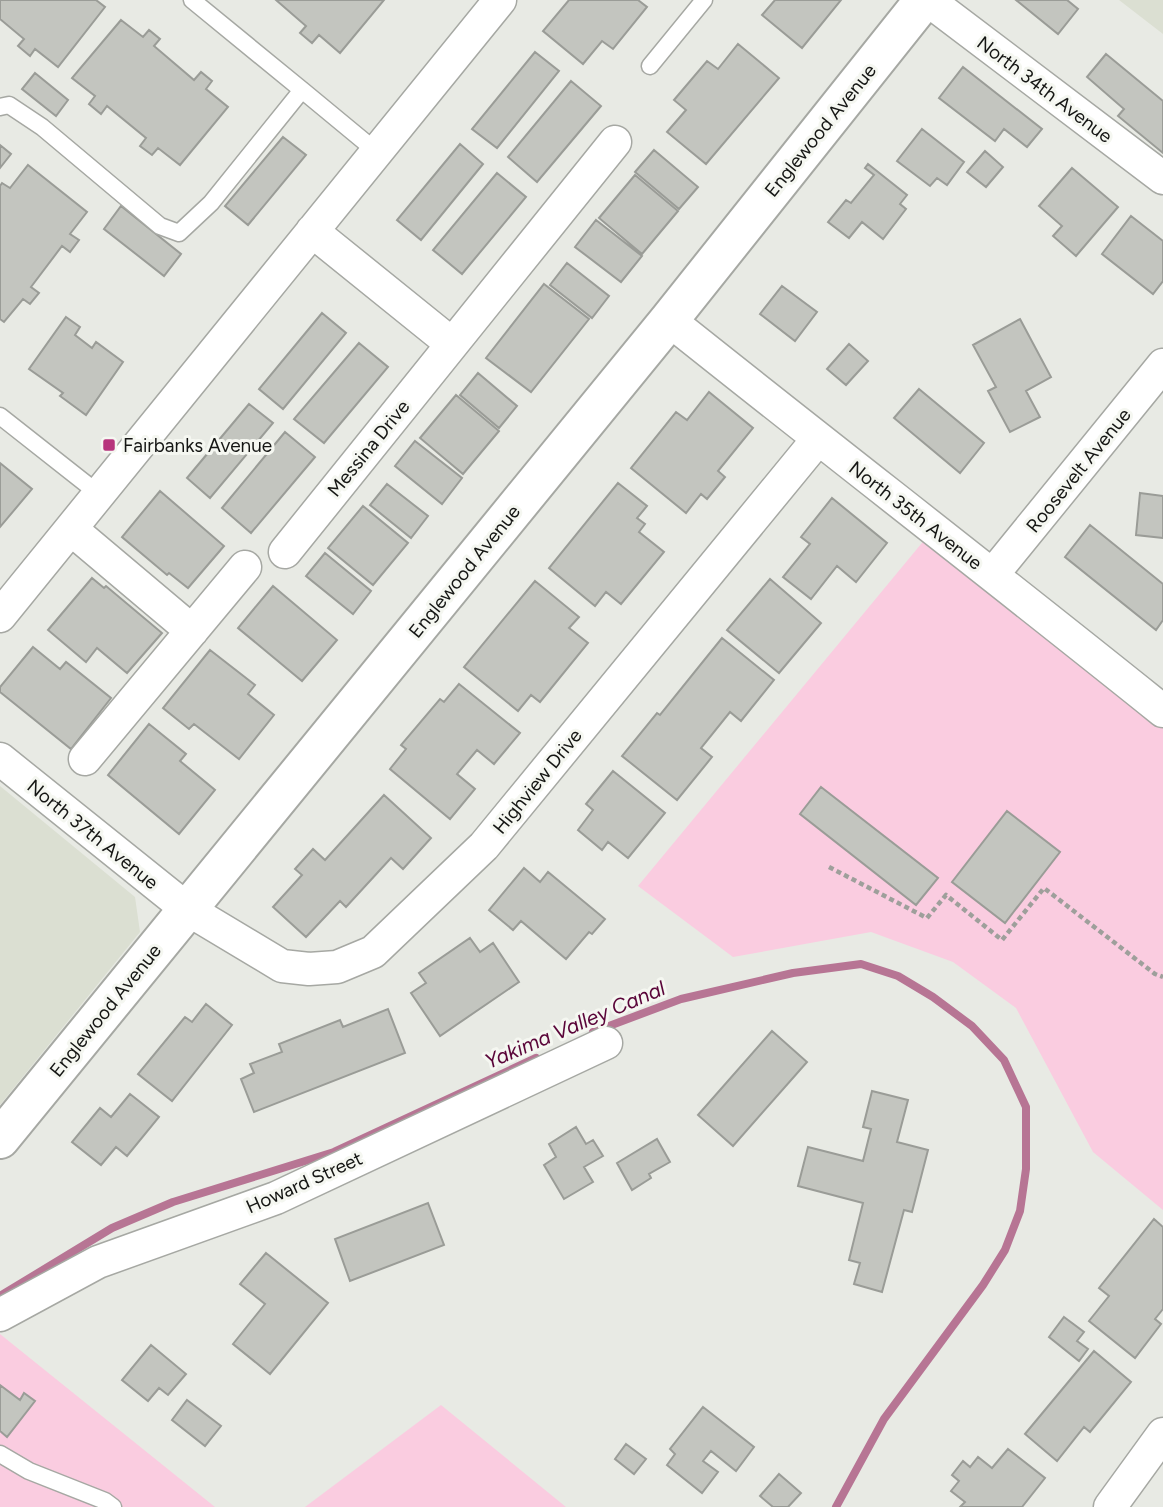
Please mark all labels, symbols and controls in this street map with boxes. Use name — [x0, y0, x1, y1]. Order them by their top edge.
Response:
street label: North 34th Avenue — [972, 31, 1117, 148]
street label: Englewood Avenue — [760, 59, 881, 201]
street label: Messina Drive — [322, 395, 414, 501]
street label: Roosevelt Avenue — [1021, 404, 1136, 537]
place label: Fairbanks Avenue — [123, 434, 272, 457]
marker: Fairbanks Avenue — [101, 437, 117, 453]
street label: North 35th Avenue — [845, 456, 987, 575]
street label: Englewood Avenue — [404, 500, 525, 642]
street label: Highview Drive — [488, 724, 587, 838]
street label: North 37th Avenue — [23, 775, 163, 894]
street label: Englewood Avenue — [45, 939, 166, 1081]
water label: Yakima Valley Canal — [481, 975, 669, 1074]
street label: Howard Street — [242, 1147, 366, 1218]

